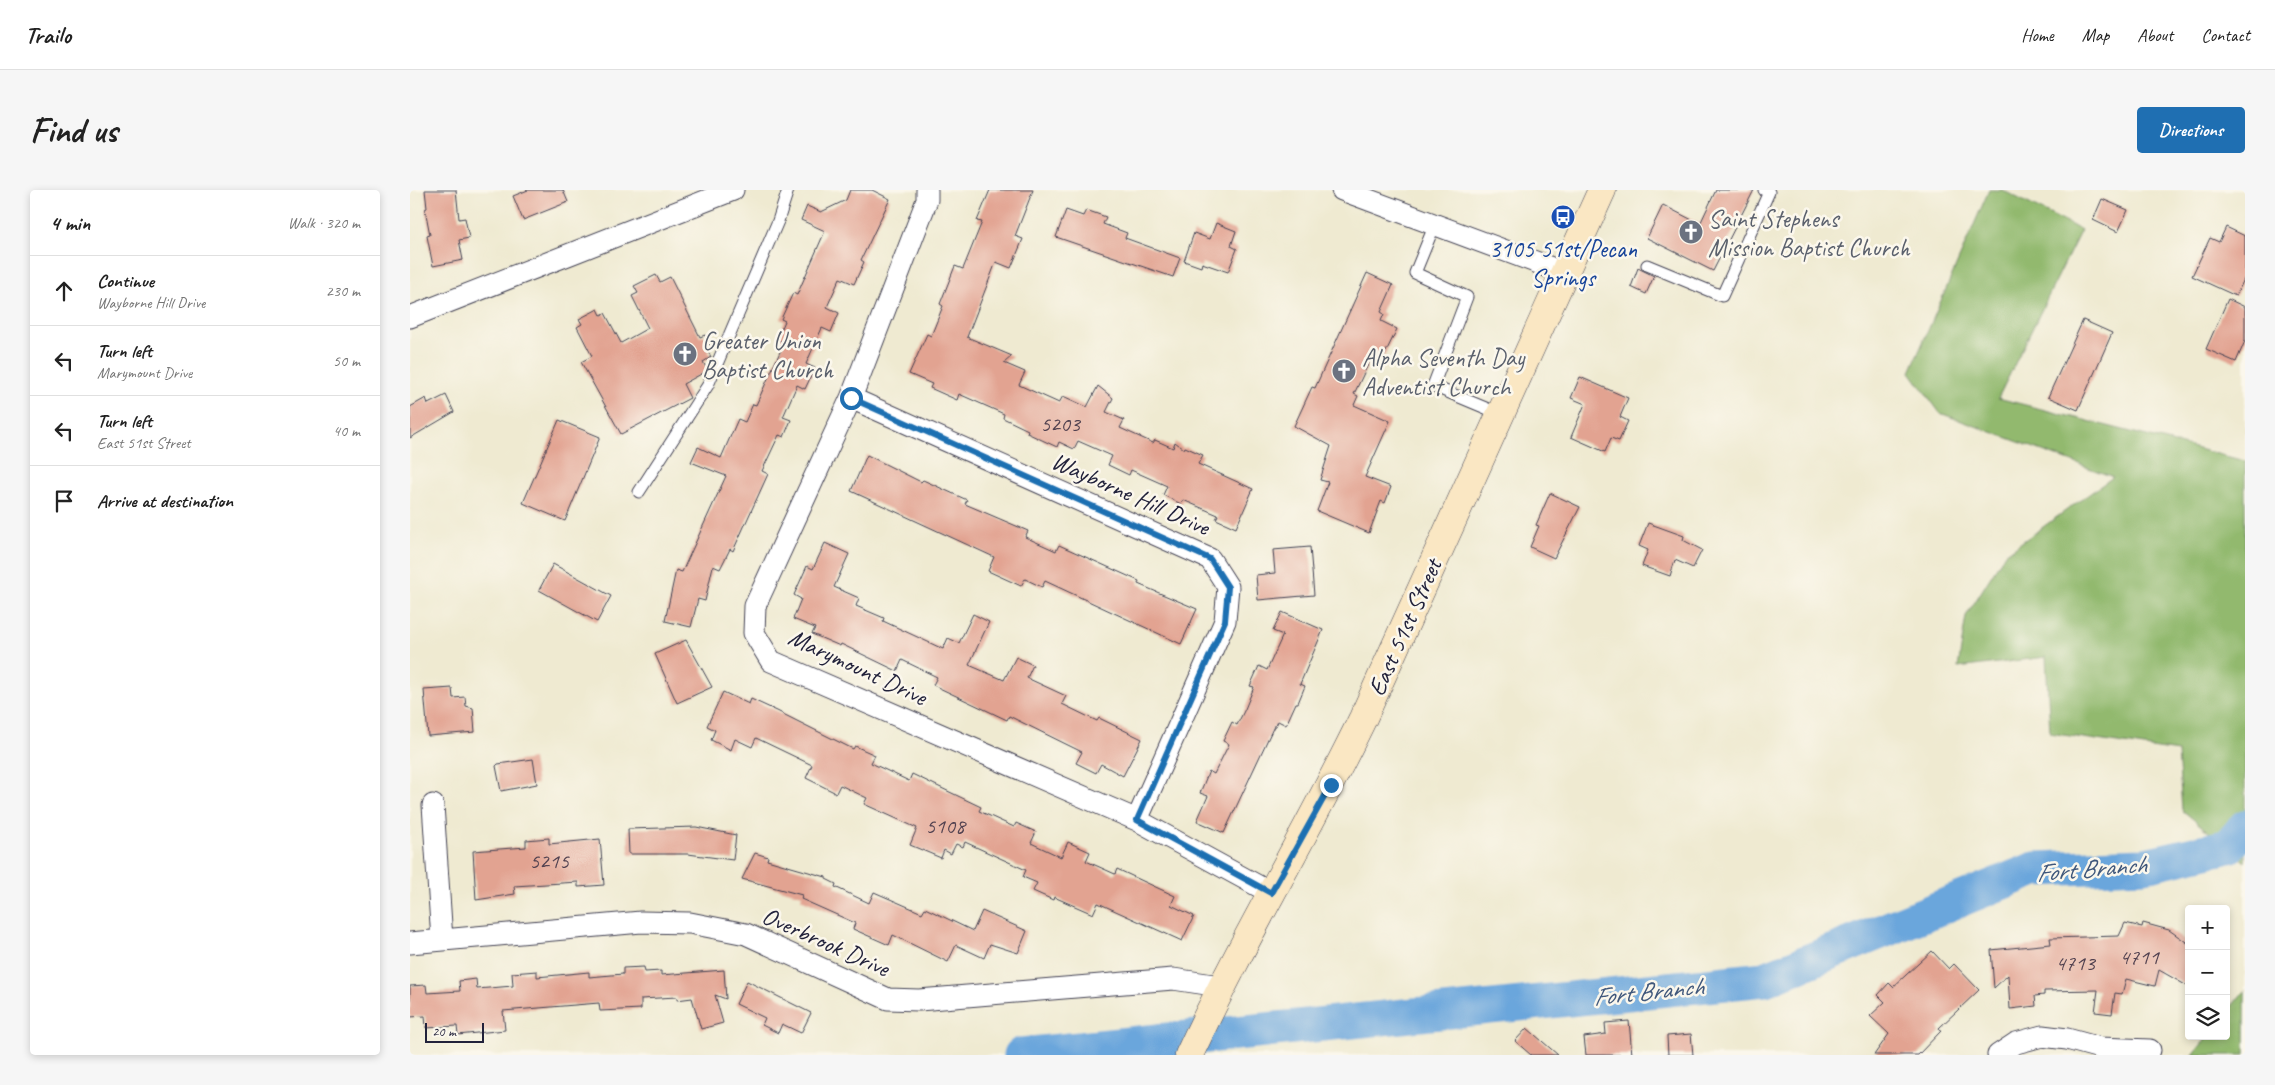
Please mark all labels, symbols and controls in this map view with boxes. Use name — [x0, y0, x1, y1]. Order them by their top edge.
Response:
text: Trailo — [25, 20, 71, 50]
text: Home — [2021, 24, 2054, 46]
text: Map — [2082, 24, 2109, 46]
text: About — [2137, 24, 2173, 46]
text: Contact — [2201, 24, 2250, 46]
button: Directions — [2137, 107, 2245, 153]
text: Find us — [30, 108, 117, 153]
place label: Saint Stephens Mission Baptist Church — [1708, 203, 1911, 264]
bus stop icon: 3105 51st/Pecan Springs — [1550, 204, 1576, 230]
text: 4 min — [50, 210, 90, 236]
text: Walk · 320 m — [288, 213, 360, 233]
church icon: Saint Stephens Mission Baptist Church — [1678, 219, 1704, 245]
place label: 3105 51st/Pecan Springs — [1489, 233, 1638, 294]
text: Continue — [97, 269, 154, 293]
icon: ahead — [50, 277, 78, 305]
text: 230 m — [326, 281, 360, 301]
text: Wayborne Hill Drive — [97, 293, 205, 313]
place label: Greater Union Baptist Church — [702, 325, 834, 386]
text: Turn left — [97, 339, 152, 363]
church icon: Greater Union Baptist Church — [672, 341, 698, 367]
place label: Alpha Seventh Day Adventist Church — [1362, 342, 1526, 403]
icon: left — [50, 347, 78, 375]
text: 50 m — [333, 351, 360, 371]
church icon: Alpha Seventh Day Adventist Church — [1331, 358, 1357, 384]
text: Marymount Drive — [97, 363, 192, 383]
route start — [840, 387, 863, 410]
text: Turn left — [97, 409, 152, 433]
house number: 5203 — [1040, 410, 1082, 438]
icon: left — [50, 417, 78, 445]
text: 40 m — [333, 421, 360, 441]
text: East 51st Street — [97, 433, 191, 453]
street label: Wayborne Hill Drive — [1047, 445, 1216, 544]
icon: arrive — [50, 487, 78, 515]
text: Arrive at destination — [97, 489, 233, 513]
street label: East 51st Street — [1361, 552, 1450, 701]
street label: Marymount Drive — [783, 621, 933, 714]
route end — [1320, 774, 1343, 797]
house number: 5108 — [925, 812, 967, 840]
house number: 5215 — [529, 847, 570, 875]
water label: Fort Branch — [2035, 847, 2150, 890]
street label: Overbrook Drive — [757, 900, 896, 985]
map controls — [2185, 905, 2230, 1040]
button: + — [2185, 905, 2230, 950]
house number: 4711 — [2119, 943, 2160, 971]
house number: 4713 — [2055, 949, 2097, 977]
button: − — [2185, 950, 2230, 995]
water label: Fort Branch — [1591, 969, 1707, 1014]
button: layers — [2185, 995, 2230, 1040]
scale bar — [425, 1020, 484, 1043]
text: 20 m — [432, 1023, 456, 1040]

